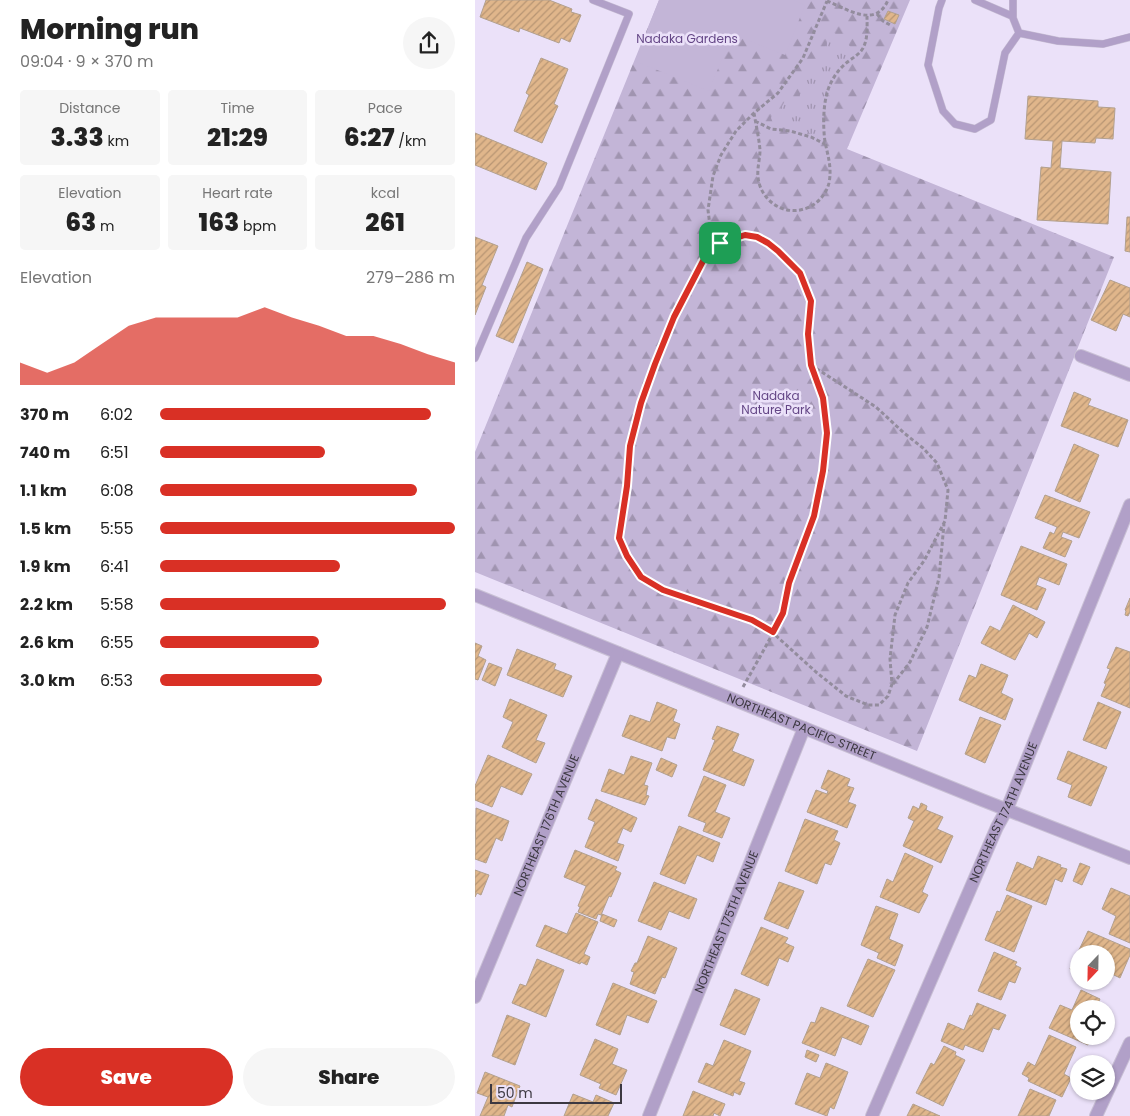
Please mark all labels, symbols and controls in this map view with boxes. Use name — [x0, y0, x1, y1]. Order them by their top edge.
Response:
text: Morning run — [20, 10, 199, 49]
button: share — [403, 17, 455, 69]
park label: Nadaka Gardens — [636, 30, 738, 47]
text: 09:04 · 9 × 370 m — [20, 50, 153, 73]
text: Distance — [59, 98, 121, 118]
text: Time — [220, 98, 255, 118]
text: Pace — [368, 98, 403, 118]
text: 3.33 — [51, 120, 104, 155]
text: 21:29 — [207, 120, 268, 155]
text: 6:27 — [344, 120, 395, 155]
text: km — [104, 131, 129, 151]
text: /km — [395, 131, 427, 151]
text: Elevation — [58, 183, 121, 203]
text: Heart rate — [202, 183, 273, 203]
text: kcal — [371, 183, 399, 203]
text: 63 — [65, 205, 96, 240]
text: 163 — [199, 205, 239, 240]
text: 261 — [365, 205, 405, 240]
text: m — [96, 216, 114, 236]
text: bpm — [239, 216, 276, 236]
pin — [699, 222, 741, 264]
icon: arrive — [706, 229, 734, 257]
text: Elevation — [20, 266, 92, 289]
text: 279–286 m — [366, 266, 455, 289]
park label: Nadaka Nature Park — [741, 387, 812, 418]
text: 370 m — [20, 403, 69, 426]
text: 6:02 — [100, 403, 133, 426]
text: 740 m — [20, 441, 70, 464]
text: 6:51 — [100, 441, 129, 464]
text: 1.1 km — [20, 479, 67, 502]
text: 6:08 — [100, 479, 134, 502]
text: 1.5 km — [20, 517, 71, 540]
text: 5:55 — [100, 517, 134, 540]
text: 1.9 km — [20, 555, 71, 578]
text: 6:41 — [100, 555, 129, 578]
text: 2.2 km — [20, 593, 73, 616]
text: 5:58 — [100, 593, 134, 616]
text: 2.6 km — [20, 631, 74, 654]
text: 6:55 — [100, 631, 134, 654]
text: 3.0 km — [20, 669, 75, 692]
text: 6:53 — [100, 669, 133, 692]
street label: NORTHEAST PACIFIC STREET — [724, 689, 879, 764]
street label: NORTHEAST 174TH AVENUE — [965, 739, 1041, 885]
street label: NORTHEAST 176TH AVENUE — [509, 752, 583, 899]
street label: NORTHEAST 175TH AVENUE — [690, 848, 762, 995]
north arrow — [1070, 945, 1115, 990]
map controls — [1070, 945, 1115, 1100]
button: locate — [1070, 1000, 1115, 1045]
button: Save — [20, 1048, 233, 1106]
button: Share — [243, 1048, 455, 1106]
button: layers — [1070, 1055, 1115, 1100]
scale bar — [490, 1081, 623, 1104]
text: 50 m — [497, 1083, 533, 1103]

